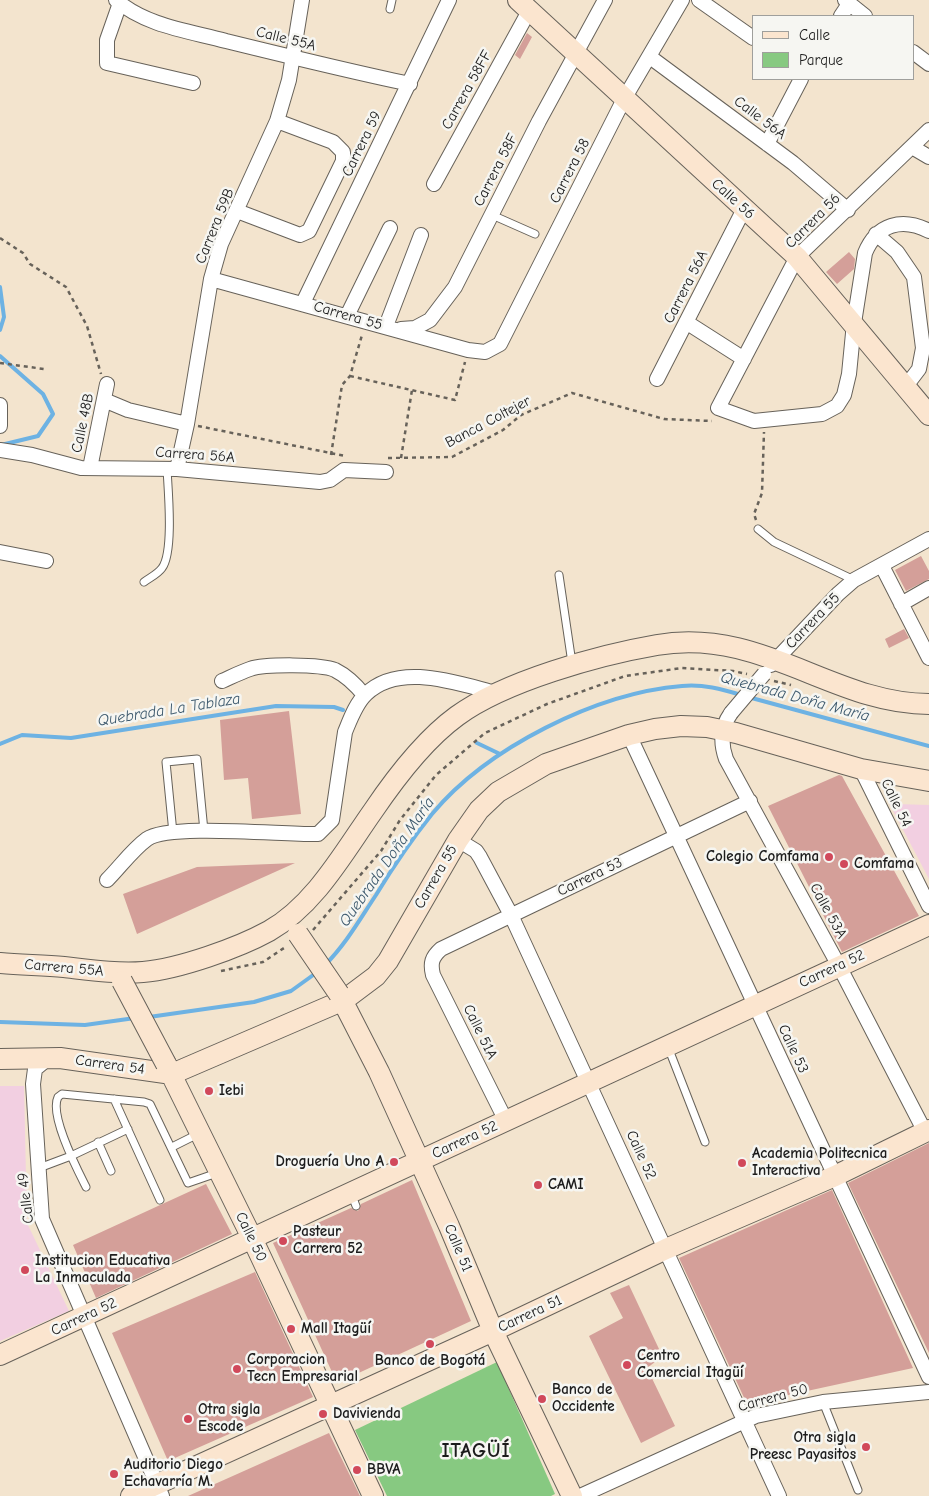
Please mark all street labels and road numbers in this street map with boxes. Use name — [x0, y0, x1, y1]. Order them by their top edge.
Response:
street label: Calle 55A — [254, 23, 318, 55]
street label: Carrera 58FF — [438, 47, 496, 133]
street label: Calle 56A — [730, 92, 790, 144]
street label: Carrera 59 — [338, 108, 386, 180]
street label: Carrera 58F — [470, 131, 522, 209]
street label: Carrera 58 — [546, 136, 594, 206]
street label: Calle 56 — [708, 175, 758, 223]
street label: Carrera 59B — [192, 186, 238, 266]
street label: Carrera 56 — [782, 190, 844, 252]
street label: Carrera 56A — [660, 248, 712, 326]
street label: Carrera 55 — [312, 298, 384, 334]
street label: Calle 48B — [68, 392, 98, 454]
street label: Banca Coltejer — [442, 392, 534, 452]
street label: Carrera 56A — [155, 443, 235, 467]
street label: Carrera 55 — [782, 589, 844, 653]
street label: Calle 54 — [877, 776, 915, 830]
street label: Carrera 55 — [411, 842, 461, 912]
street label: Carrera 53 — [554, 854, 626, 900]
street label: Calle 53A — [805, 880, 851, 942]
street label: Carrera 52 — [796, 946, 868, 992]
street label: Carrera 55A — [24, 956, 104, 980]
street label: Calle 51A — [459, 1002, 501, 1062]
street label: Calle 53 — [774, 1022, 812, 1076]
street label: Carrera 54 — [74, 1051, 146, 1079]
street label: Carrera 52 — [429, 1117, 501, 1163]
street label: Calle 52 — [622, 1128, 660, 1182]
street label: Calle 49 — [14, 1171, 38, 1225]
street label: Calle 50 — [231, 1209, 271, 1265]
street label: Calle 51 — [440, 1221, 476, 1275]
street label: Carrera 51 — [495, 1291, 565, 1337]
street label: Carrera 52 — [48, 1294, 120, 1340]
street label: Carrera 50 — [736, 1380, 810, 1416]

